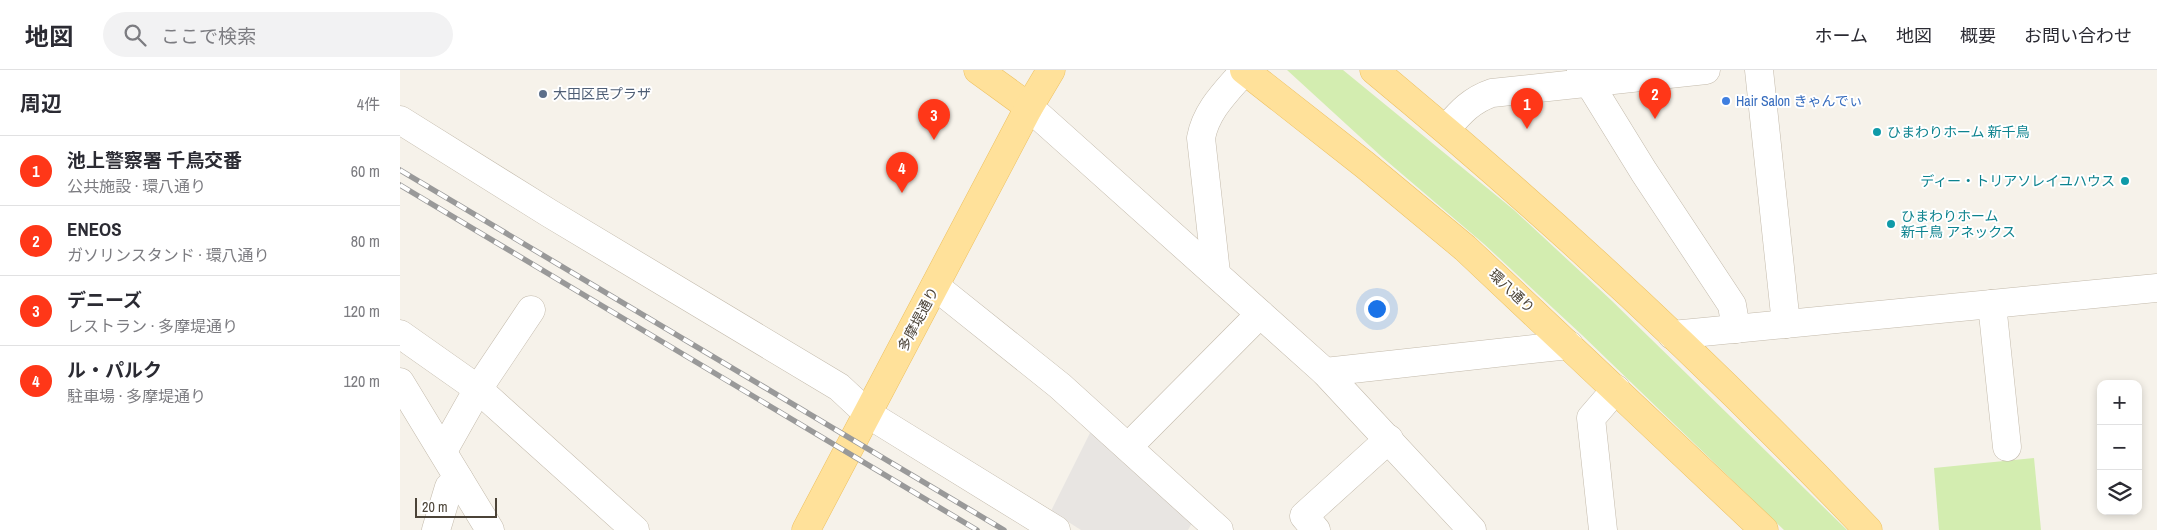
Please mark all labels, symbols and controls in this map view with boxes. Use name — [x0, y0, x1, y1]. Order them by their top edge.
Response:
search box — [103, 12, 453, 57]
text: 地図 — [25, 20, 73, 52]
icon: search — [121, 21, 149, 49]
text: ここで検索 — [161, 23, 256, 49]
text: ホーム — [1815, 23, 1868, 48]
text: 地図 — [1896, 23, 1932, 48]
text: 概要 — [1960, 23, 1996, 48]
text: お問い合わせ — [2024, 23, 2132, 48]
pin: 2 — [1639, 78, 1671, 119]
place label: 大田区民プラザ — [553, 85, 651, 103]
marker: 大田区民プラザ — [537, 88, 549, 100]
pin: 1 — [1511, 88, 1543, 129]
text: 周辺 — [20, 89, 62, 118]
place label: Hair Salon きゃんでぃ — [1736, 92, 1863, 110]
text: 4件 — [357, 93, 380, 115]
marker: Hair Salon きゃんでぃ — [1720, 95, 1732, 107]
pin: 3 — [918, 99, 950, 140]
place label: ひまわりホーム 新千鳥 — [1887, 123, 2030, 141]
marker: ひまわりホーム 新千鳥 — [1871, 126, 1883, 138]
text: 池上警察署 千鳥交番 — [67, 147, 242, 173]
pin: 4 — [886, 152, 918, 193]
text: 1 — [32, 160, 40, 182]
text: 60 m — [351, 160, 380, 182]
place label: ディー・トリアソレイユハウス — [1920, 172, 2115, 190]
text: 公共施設 · 環八通り — [67, 175, 206, 197]
marker: ディー・トリアソレイユハウス — [2119, 175, 2131, 187]
place label: ひまわりホーム 新千鳥 アネックス — [1901, 207, 2016, 241]
text: ENEOS — [67, 216, 122, 242]
marker: ひまわりホーム 新千鳥 アネックス — [1885, 218, 1897, 230]
text: 2 — [32, 230, 40, 252]
text: 80 m — [351, 230, 380, 252]
text: ガソリンスタンド · 環八通り — [67, 244, 270, 266]
street label: 環八通り — [1485, 265, 1539, 317]
street label: 多摩堤通り — [894, 284, 942, 354]
text: デニーズ — [67, 287, 142, 313]
your location — [1364, 296, 1390, 322]
text: 3 — [32, 300, 40, 322]
text: 120 m — [344, 300, 380, 322]
text: レストラン · 多摩堤通り — [67, 315, 238, 337]
text: ル・パルク — [67, 357, 162, 383]
text: 4 — [32, 370, 40, 392]
text: 120 m — [344, 370, 380, 392]
map controls — [2097, 380, 2142, 515]
button: + — [2097, 380, 2142, 425]
text: 駐車場 · 多摩堤通り — [67, 385, 206, 407]
button: − — [2097, 425, 2142, 470]
button: layers — [2097, 470, 2142, 515]
scale bar — [415, 495, 498, 518]
text: 20 m — [422, 498, 448, 516]

